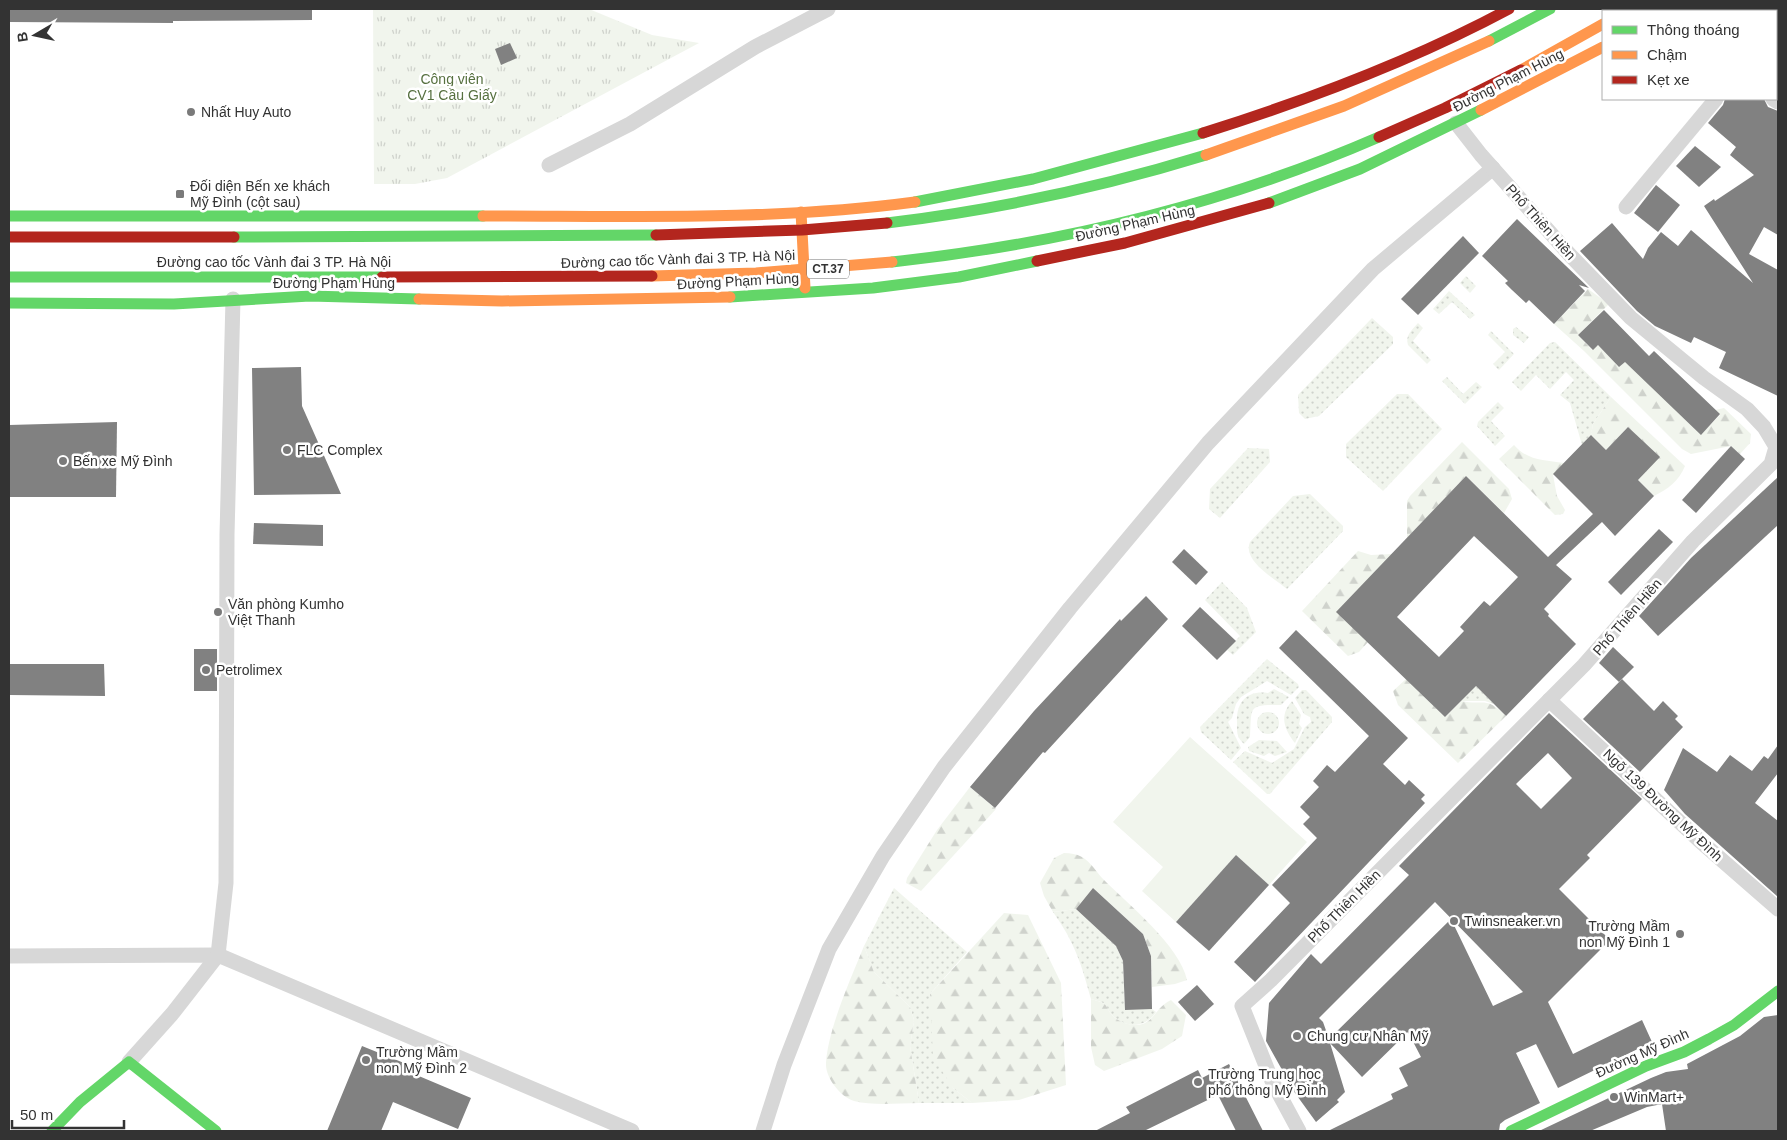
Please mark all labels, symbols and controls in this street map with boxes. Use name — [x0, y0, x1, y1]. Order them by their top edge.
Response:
north arrow — [10, 10, 60, 60]
legend — [1602, 10, 1777, 100]
text: Thông thoáng — [1647, 21, 1740, 38]
text: B — [13, 31, 31, 43]
street label: Đường Phạm Hùng — [1450, 45, 1566, 115]
text: Chậm — [1647, 46, 1687, 63]
park label: Công viên CV1 Cầu Giấy — [407, 71, 497, 103]
text: Kẹt xe — [1647, 71, 1690, 88]
place label: Nhất Huy Auto — [201, 104, 291, 120]
marker: Nhất Huy Auto — [185, 106, 197, 118]
place label: Đối diện Bến xe khách Mỹ Đình (cột sau) — [190, 178, 330, 210]
street label: Phố Thiên Hiền — [1503, 181, 1579, 263]
marker: Đối diện Bến xe khách Mỹ Đình (cột sau) — [174, 188, 186, 200]
street label: Đường Phạm Hùng — [1074, 201, 1196, 245]
street label: Đường cao tốc Vành đai 3 TP. Hà Nội — [561, 247, 795, 271]
street label: Đường cao tốc Vành đai 3 TP. Hà Nội — [157, 254, 391, 270]
road number: CT.37 — [807, 260, 849, 278]
street label: Đường Phạm Hùng — [677, 270, 799, 292]
street label: Đường Phạm Hùng — [273, 275, 395, 291]
place label: FLC Complex — [297, 442, 383, 458]
marker: FLC Complex — [281, 444, 293, 456]
place label: Bến xe Mỹ Đình — [73, 453, 173, 469]
marker: Bến xe Mỹ Đình — [57, 455, 69, 467]
street label: Phố Thiên Hiền — [1589, 575, 1665, 659]
place label: Văn phòng Kumho Việt Thanh — [228, 596, 344, 628]
marker: Văn phòng Kumho Việt Thanh — [212, 606, 224, 618]
place label: Petrolimex — [216, 662, 282, 678]
marker: Petrolimex — [200, 664, 212, 676]
street label: Ngõ 139 Đường Mỹ Đình — [1600, 746, 1726, 864]
street label: Phố Thiên Hiền — [1304, 866, 1384, 946]
place label: Twinsneaker.vn — [1464, 913, 1561, 929]
marker: Twinsneaker.vn — [1448, 915, 1460, 927]
place label: Trường Mầm non Mỹ Đình 1 — [1579, 918, 1670, 950]
marker: Trường Mầm non Mỹ Đình 1 — [1674, 928, 1686, 940]
street label: Đường Mỹ Đình — [1593, 1025, 1691, 1081]
place label: Chung cư Nhân Mỹ — [1307, 1028, 1428, 1044]
marker: Chung cư Nhân Mỹ — [1291, 1030, 1303, 1042]
place label: Trường Mầm non Mỹ Đình 2 — [376, 1044, 467, 1076]
marker: Trường Mầm non Mỹ Đình 2 — [360, 1054, 372, 1066]
place label: Trường Trung học phổ thông Mỹ Đình — [1208, 1066, 1326, 1098]
marker: Trường Trung học phổ thông Mỹ Đình — [1192, 1076, 1204, 1088]
place label: WinMart+ — [1624, 1089, 1684, 1105]
marker: WinMart+ — [1608, 1091, 1620, 1103]
scale bar — [12, 1098, 125, 1130]
text: 50 m — [20, 1106, 53, 1123]

